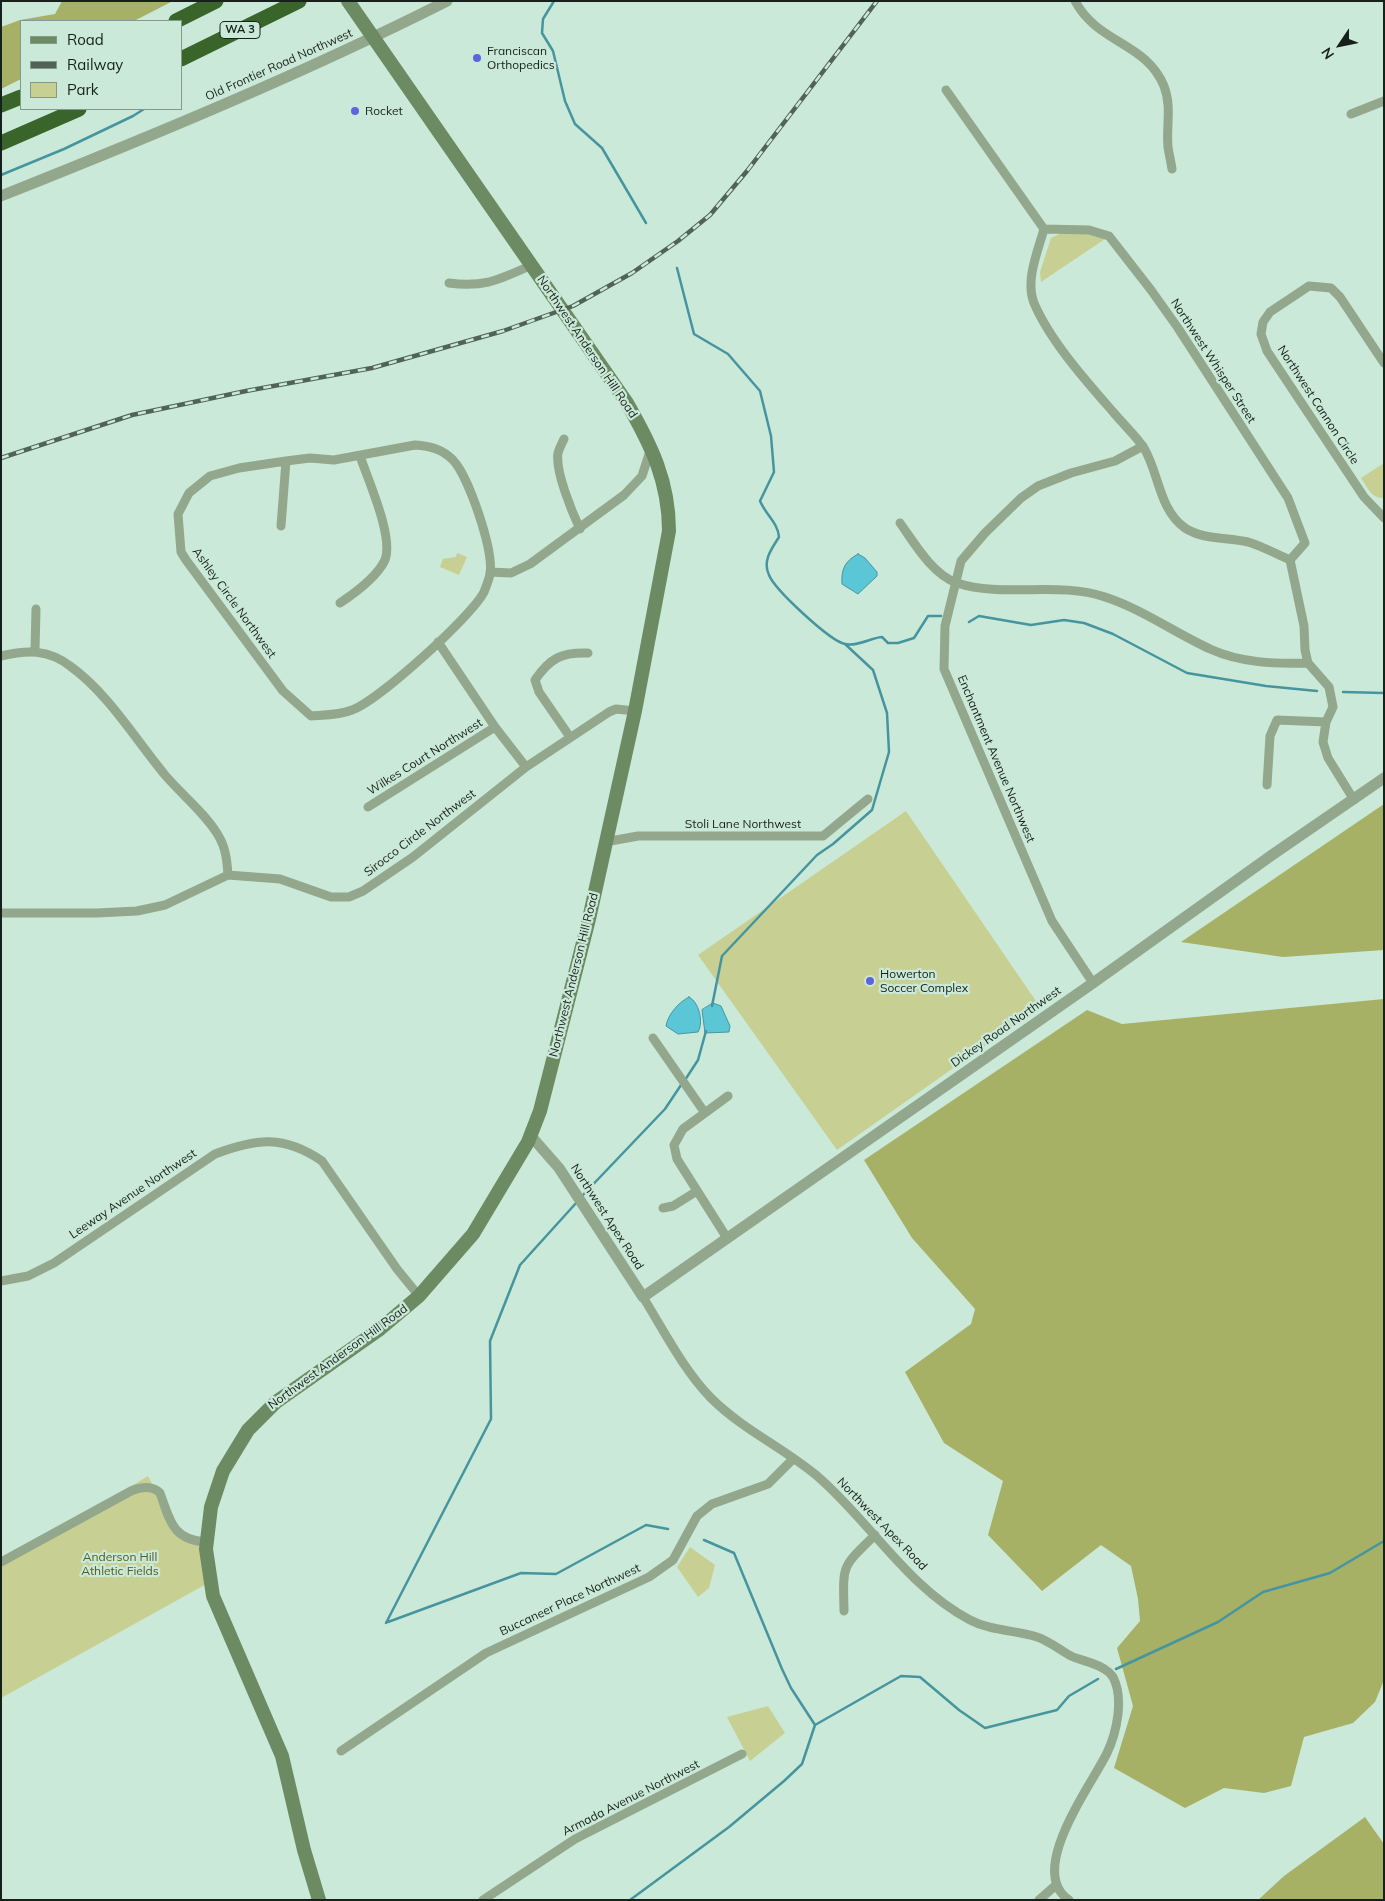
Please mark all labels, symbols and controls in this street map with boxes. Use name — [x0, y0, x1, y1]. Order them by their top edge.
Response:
legend — [20, 20, 182, 110]
north arrow — [1315, 20, 1365, 70]
road number: WA 3 — [220, 22, 260, 38]
street label: Old Frontier Road Northwest — [203, 26, 355, 104]
text: Road — [67, 30, 104, 49]
place label: Franciscan Orthopedics — [487, 44, 555, 72]
text: N — [1317, 44, 1338, 63]
marker: Franciscan Orthopedics — [471, 52, 483, 64]
text: Railway — [67, 55, 123, 74]
text: Park — [67, 80, 99, 99]
place label: Rocket — [365, 104, 403, 118]
marker: Rocket — [349, 105, 361, 117]
street label: Northwest Anderson Hill Road — [534, 273, 640, 421]
street label: Northwest Whisper Street — [1167, 296, 1259, 426]
street label: Northwest Cannon Circle — [1274, 343, 1362, 467]
street label: Ashley Circle Northwest — [189, 545, 279, 661]
street label: Enchantment Avenue Northwest — [954, 673, 1038, 845]
street label: Wilkes Court Northwest — [365, 716, 485, 798]
street label: Sirocco Circle Northwest — [362, 786, 478, 880]
street label: Stoli Lane Northwest — [685, 817, 801, 831]
street label: Northwest Anderson Hill Road — [547, 891, 601, 1059]
place label: Howerton Soccer Complex — [880, 967, 968, 995]
marker: Howerton Soccer Complex — [864, 975, 876, 987]
street label: Dickey Road Northwest — [948, 984, 1064, 1070]
street label: Leeway Avenue Northwest — [67, 1146, 199, 1242]
street label: Northwest Apex Road — [567, 1161, 647, 1273]
street label: Northwest Anderson Hill Road — [265, 1302, 411, 1412]
street label: Northwest Apex Road — [834, 1475, 930, 1573]
park label: Anderson Hill Athletic Fields — [81, 1550, 159, 1578]
street label: Buccaneer Place Northwest — [497, 1561, 643, 1639]
street label: Armada Avenue Northwest — [560, 1757, 702, 1839]

